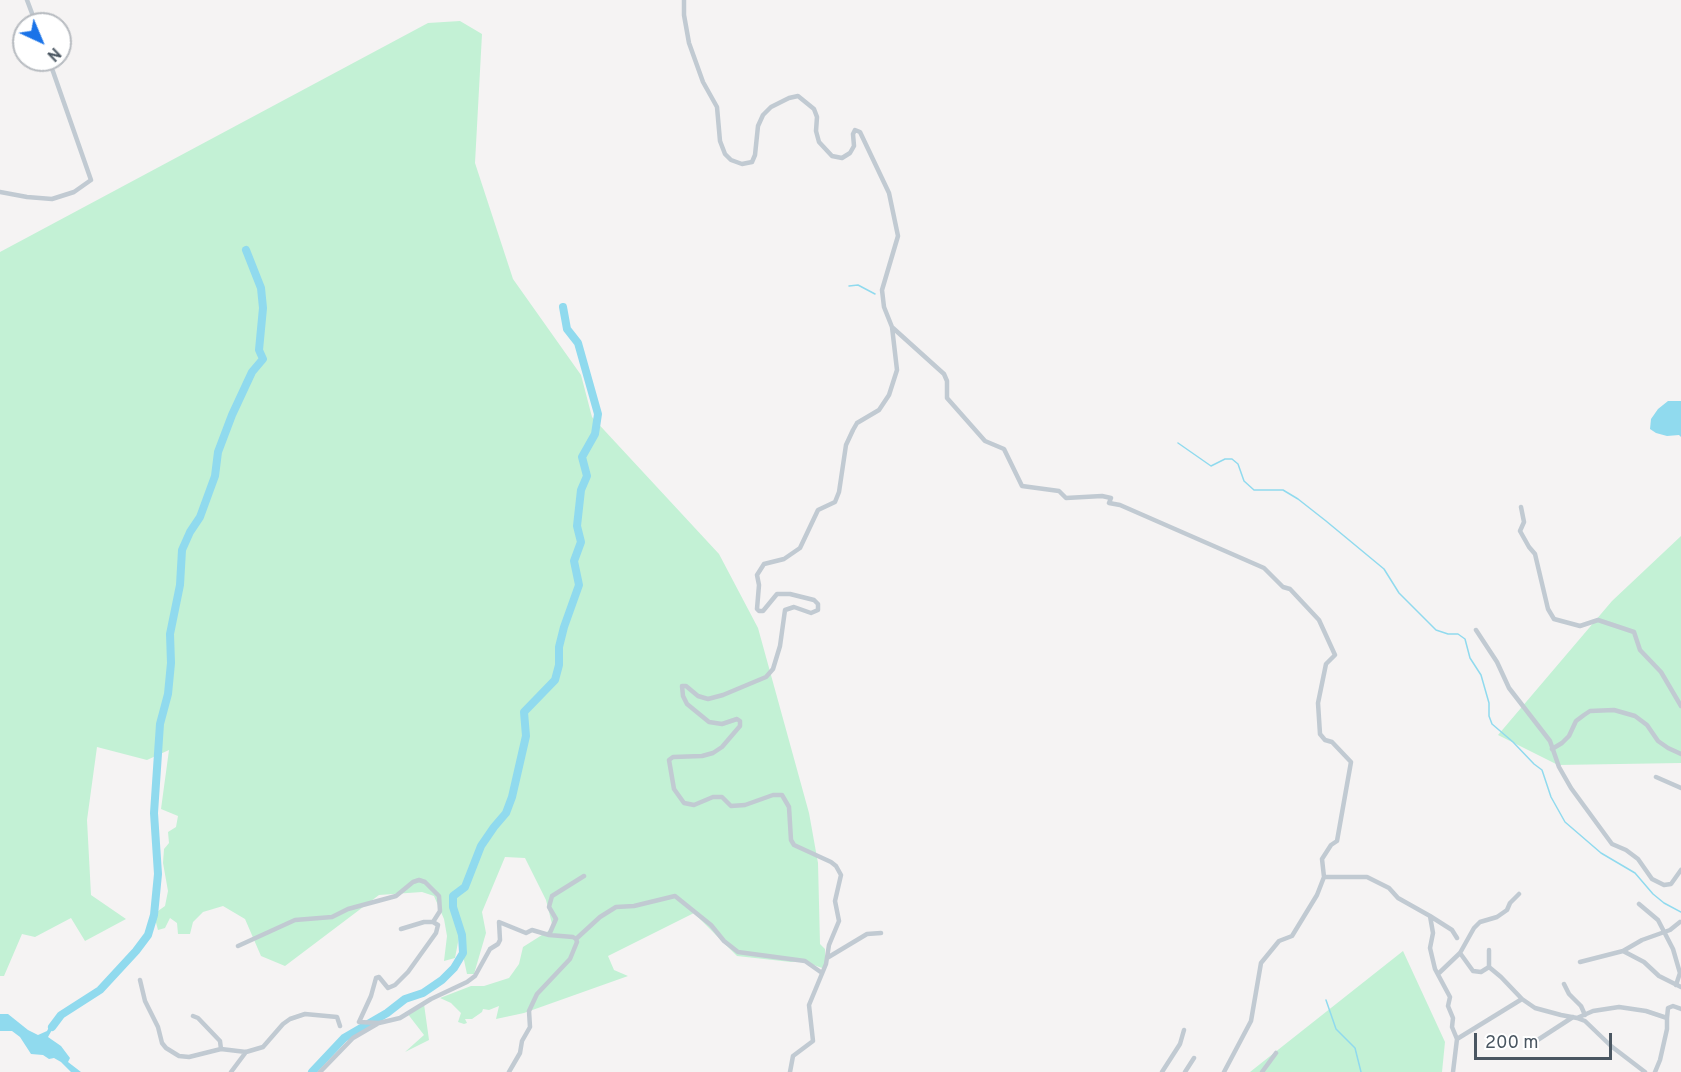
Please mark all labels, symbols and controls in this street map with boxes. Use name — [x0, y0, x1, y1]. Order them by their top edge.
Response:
north arrow — [12, 12, 72, 72]
text: N — [42, 42, 64, 65]
scale bar — [1477, 1021, 1615, 1059]
text: 200 m — [1485, 1032, 1538, 1055]

